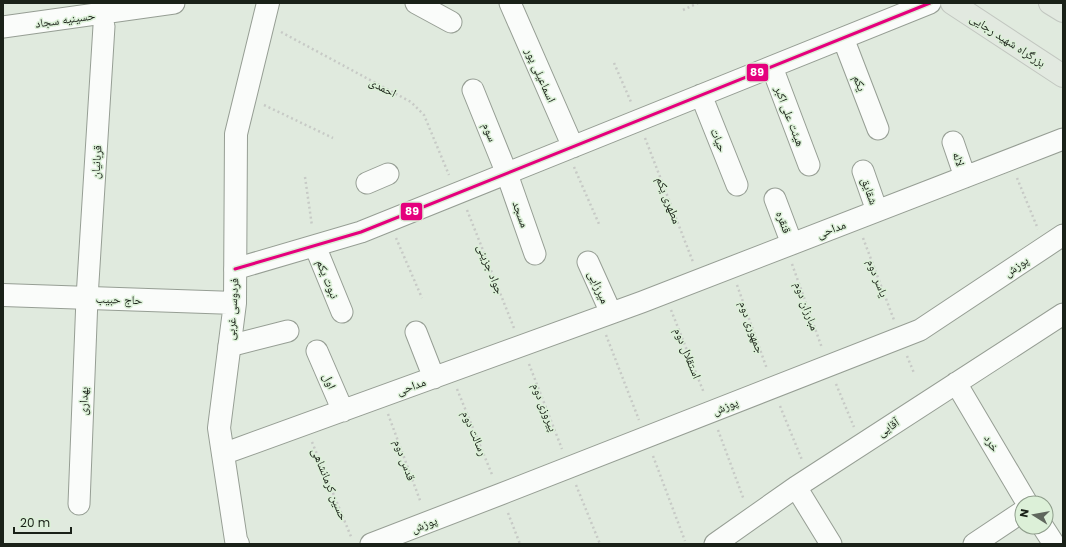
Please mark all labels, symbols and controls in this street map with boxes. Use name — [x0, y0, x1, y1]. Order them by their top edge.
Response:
street label: حسینیه سجاد — [34, 6, 96, 32]
street label: بزرگراه شهید رجایی — [967, 9, 1049, 71]
street label: اسماعیلی پور — [521, 44, 561, 105]
line badge: 89 — [746, 63, 769, 82]
text: 89 — [750, 64, 764, 80]
street label: یکم — [849, 72, 871, 94]
street label: احمدی — [366, 73, 400, 101]
street label: هیئت علی اکبر — [770, 82, 809, 149]
street label: سوم — [478, 120, 502, 144]
street label: حیات — [707, 126, 732, 155]
street label: قربانیان — [86, 144, 106, 180]
street label: لاله — [949, 150, 969, 168]
street label: مطهری یکم — [652, 174, 686, 226]
street label: شقایق — [858, 175, 883, 207]
street label: مسجد — [508, 198, 534, 230]
line badge: 89 — [400, 202, 423, 221]
text: 89 — [405, 203, 419, 219]
street label: قنقره — [772, 208, 796, 236]
street label: مداحی — [814, 216, 848, 242]
street label: جواد جزینی — [473, 241, 509, 297]
street label: پوزش — [1000, 251, 1032, 280]
street label: یاسر دوم — [863, 256, 893, 300]
street label: نبوت یکم — [312, 257, 344, 301]
street label: میرزایی — [584, 268, 614, 306]
street label: فردوسی غربی — [221, 277, 243, 341]
street label: مبارزان دوم — [790, 279, 824, 333]
street label: حاج حبیب — [95, 290, 143, 308]
street label: جمهوری دوم — [735, 298, 769, 356]
street label: استقلال دوم — [670, 325, 706, 381]
street label: اول — [319, 370, 341, 392]
street label: مداحی — [394, 373, 428, 399]
street label: پیروزی دوم — [528, 380, 562, 434]
street label: بهداری — [74, 386, 92, 416]
street label: پوزش — [710, 393, 741, 419]
street label: رسالت دوم — [458, 408, 492, 459]
street label: آقایی — [874, 413, 903, 440]
street label: خرد — [980, 431, 1004, 455]
street label: قدس دوم — [390, 437, 420, 483]
street label: حسین کرمانشاهی — [308, 445, 352, 523]
north arrow — [1014, 495, 1054, 535]
text: N — [1016, 508, 1033, 519]
scale bar — [14, 509, 71, 535]
street label: پوزش — [409, 511, 440, 537]
text: 20 m — [20, 514, 50, 531]

